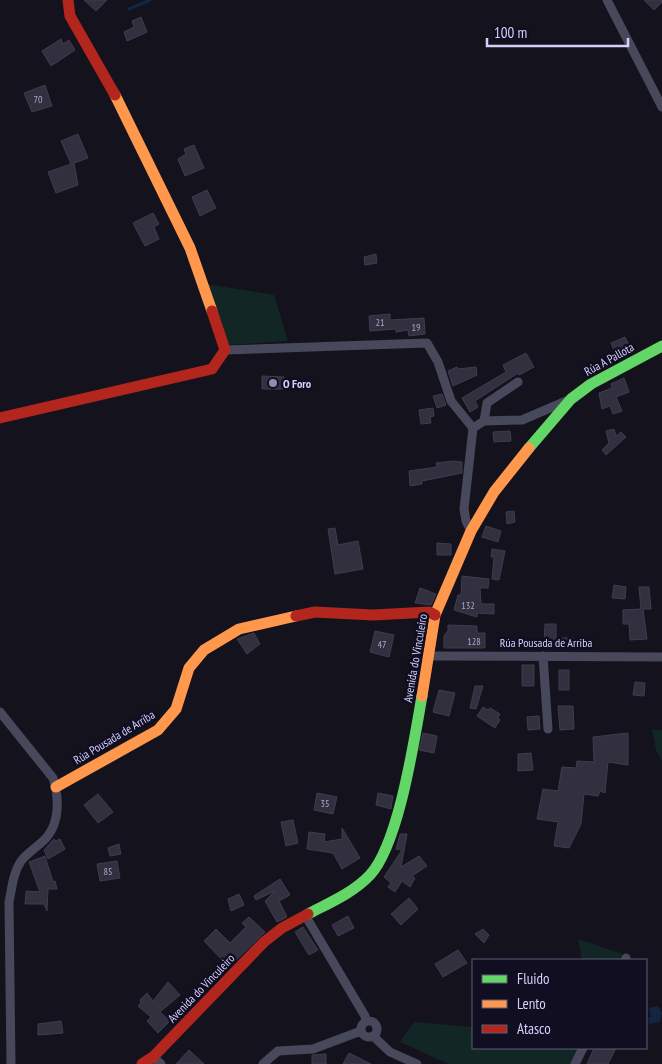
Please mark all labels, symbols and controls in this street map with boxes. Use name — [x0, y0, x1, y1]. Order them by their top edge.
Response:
scale bar — [487, 15, 628, 47]
text: 100 m — [494, 23, 527, 42]
house number: 70 — [34, 93, 43, 106]
house number: 21 — [376, 316, 385, 329]
house number: 19 — [412, 321, 421, 334]
street label: Rúa A Pallota — [581, 339, 637, 379]
place label: O Foro — [283, 376, 312, 391]
marker: O Foro — [267, 377, 279, 389]
house number: 132 — [461, 599, 475, 612]
street label: Avenida do Vinculeiro — [400, 613, 430, 703]
house number: 128 — [467, 635, 481, 648]
street label: Rúa Pousada de Arriba — [500, 635, 592, 650]
house number: 47 — [378, 638, 387, 651]
street label: Rúa Pousada de Arriba — [71, 707, 158, 767]
house number: 35 — [321, 797, 330, 810]
house number: 85 — [104, 865, 113, 878]
street label: Avenida do Vinculeiro — [164, 951, 238, 1025]
legend — [472, 959, 647, 1049]
text: Fluido — [517, 969, 549, 988]
text: Lento — [517, 994, 546, 1013]
text: Atasco — [517, 1019, 551, 1038]

